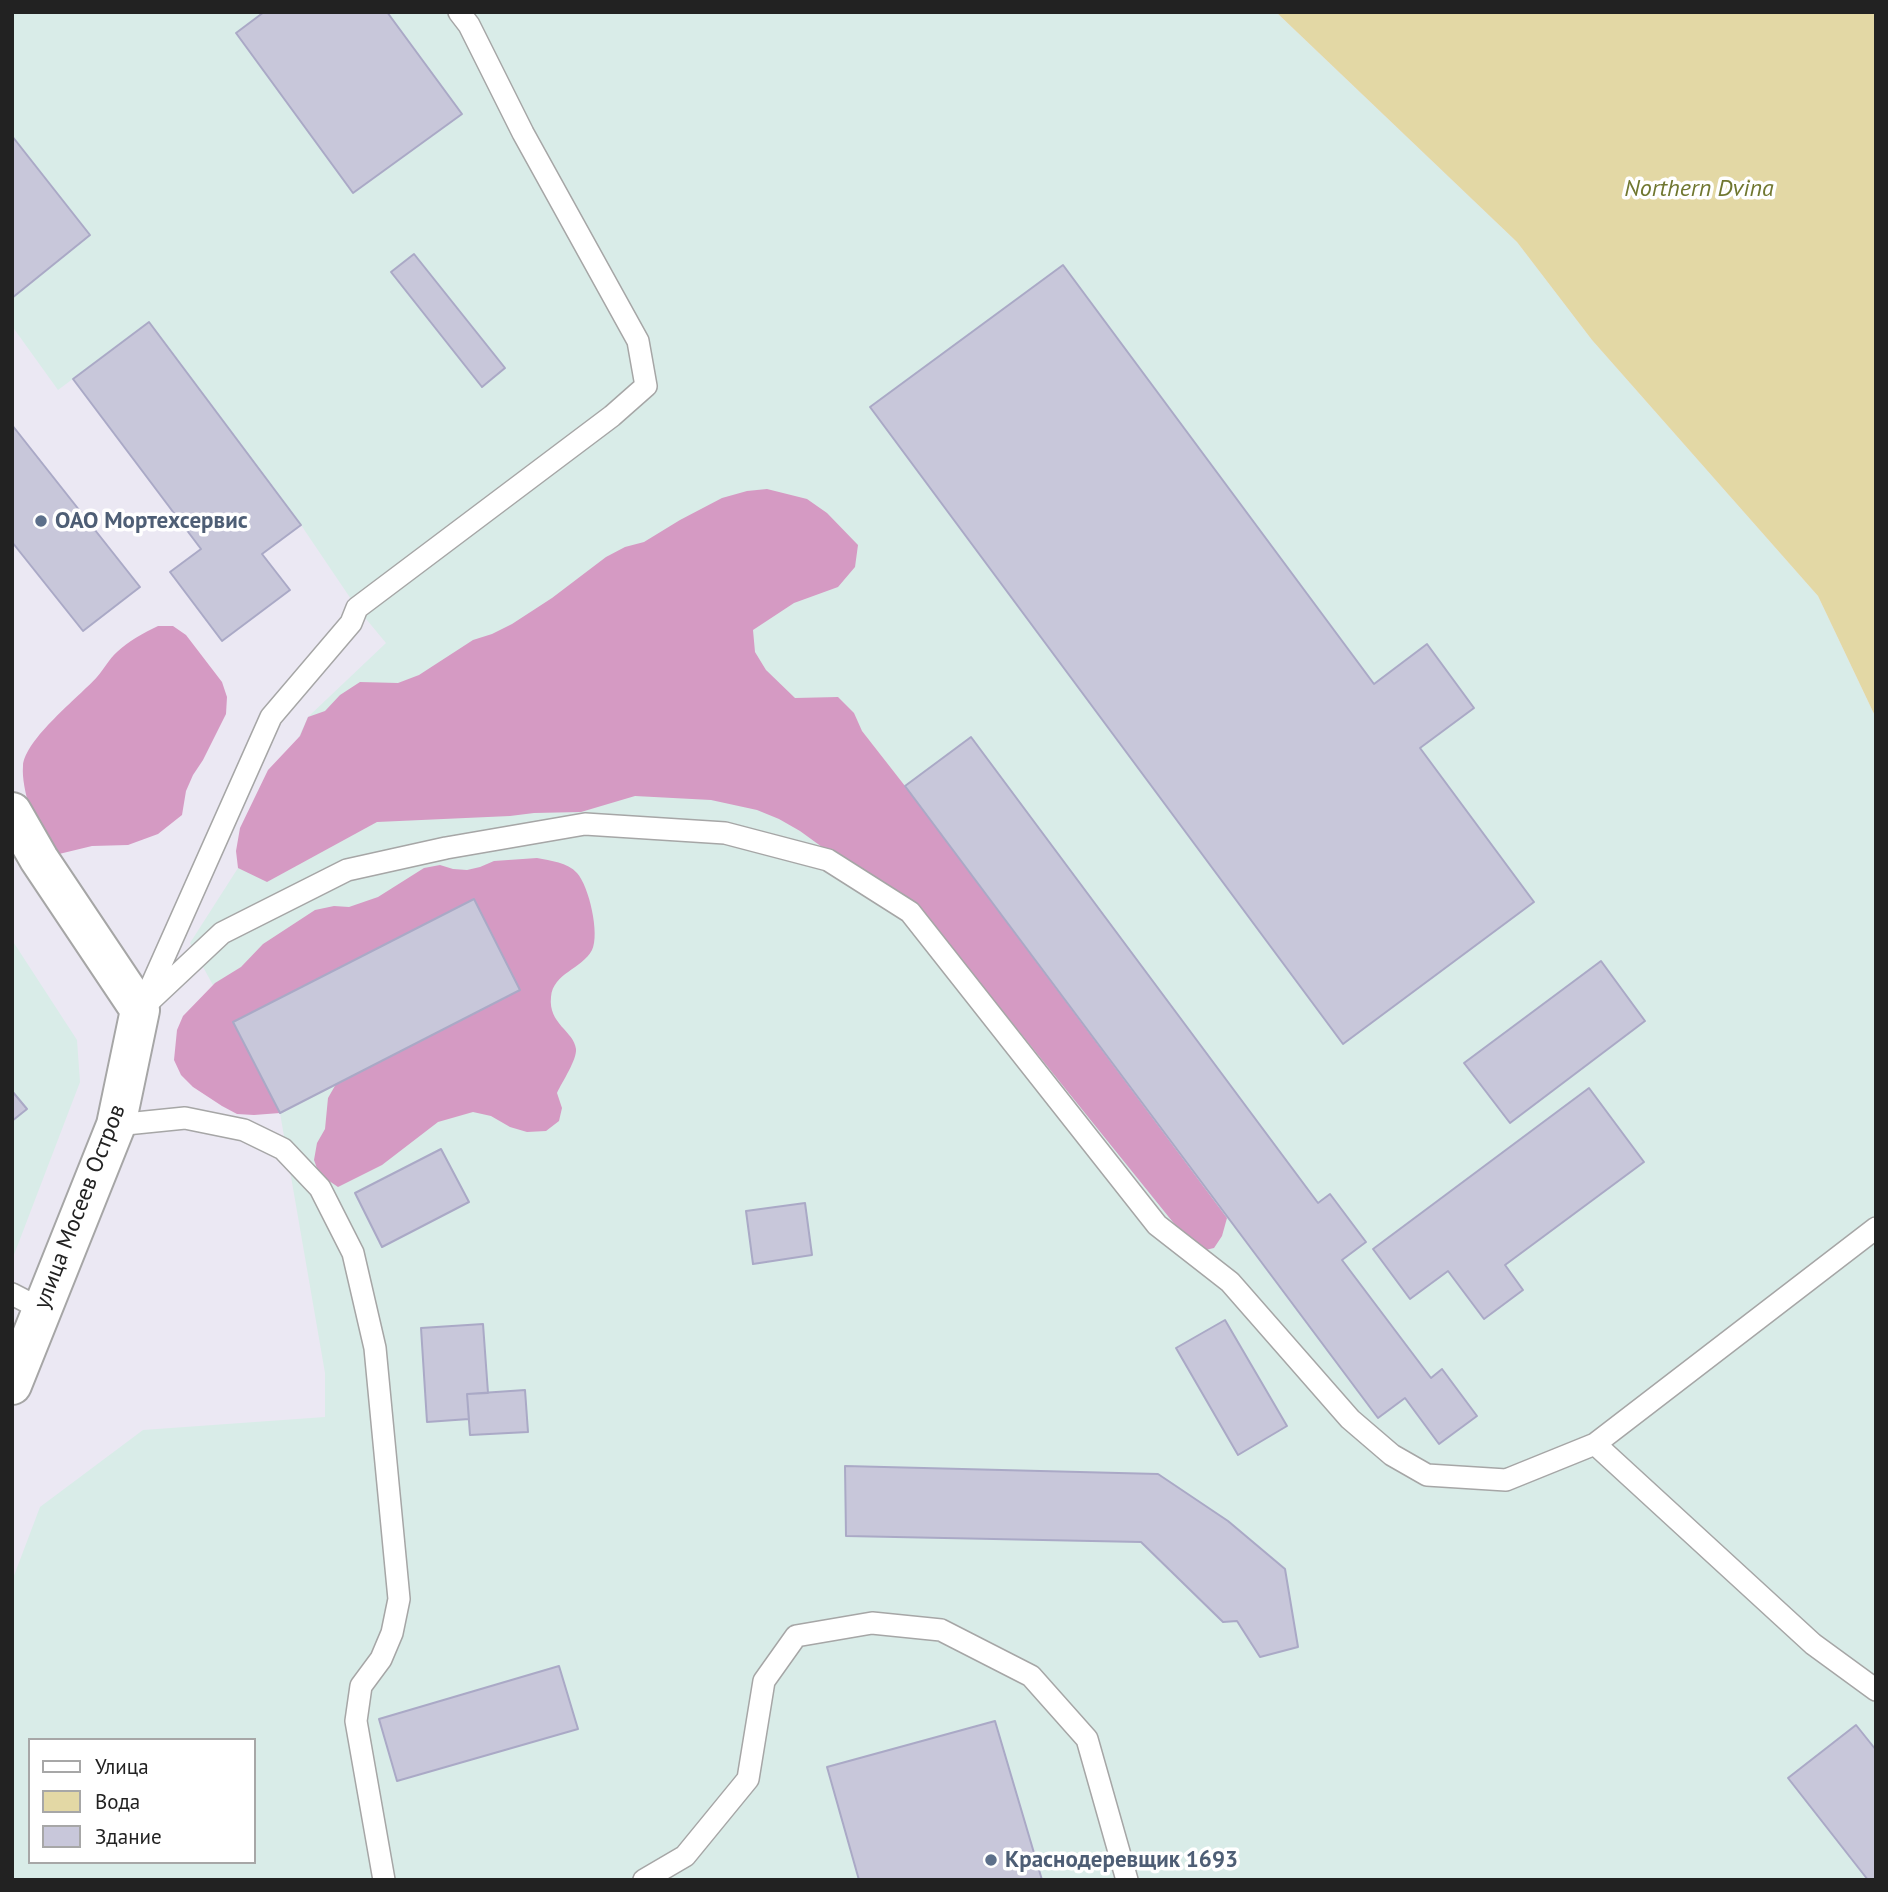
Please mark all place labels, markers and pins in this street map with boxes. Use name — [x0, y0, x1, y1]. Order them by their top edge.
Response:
place label: ОАО Мортехсервис — [55, 507, 248, 535]
marker: ОАО Мортехсервис — [33, 513, 49, 529]
place label: Краснодеревщик 1693 — [1005, 1846, 1238, 1874]
marker: Краснодеревщик 1693 — [983, 1852, 999, 1868]

